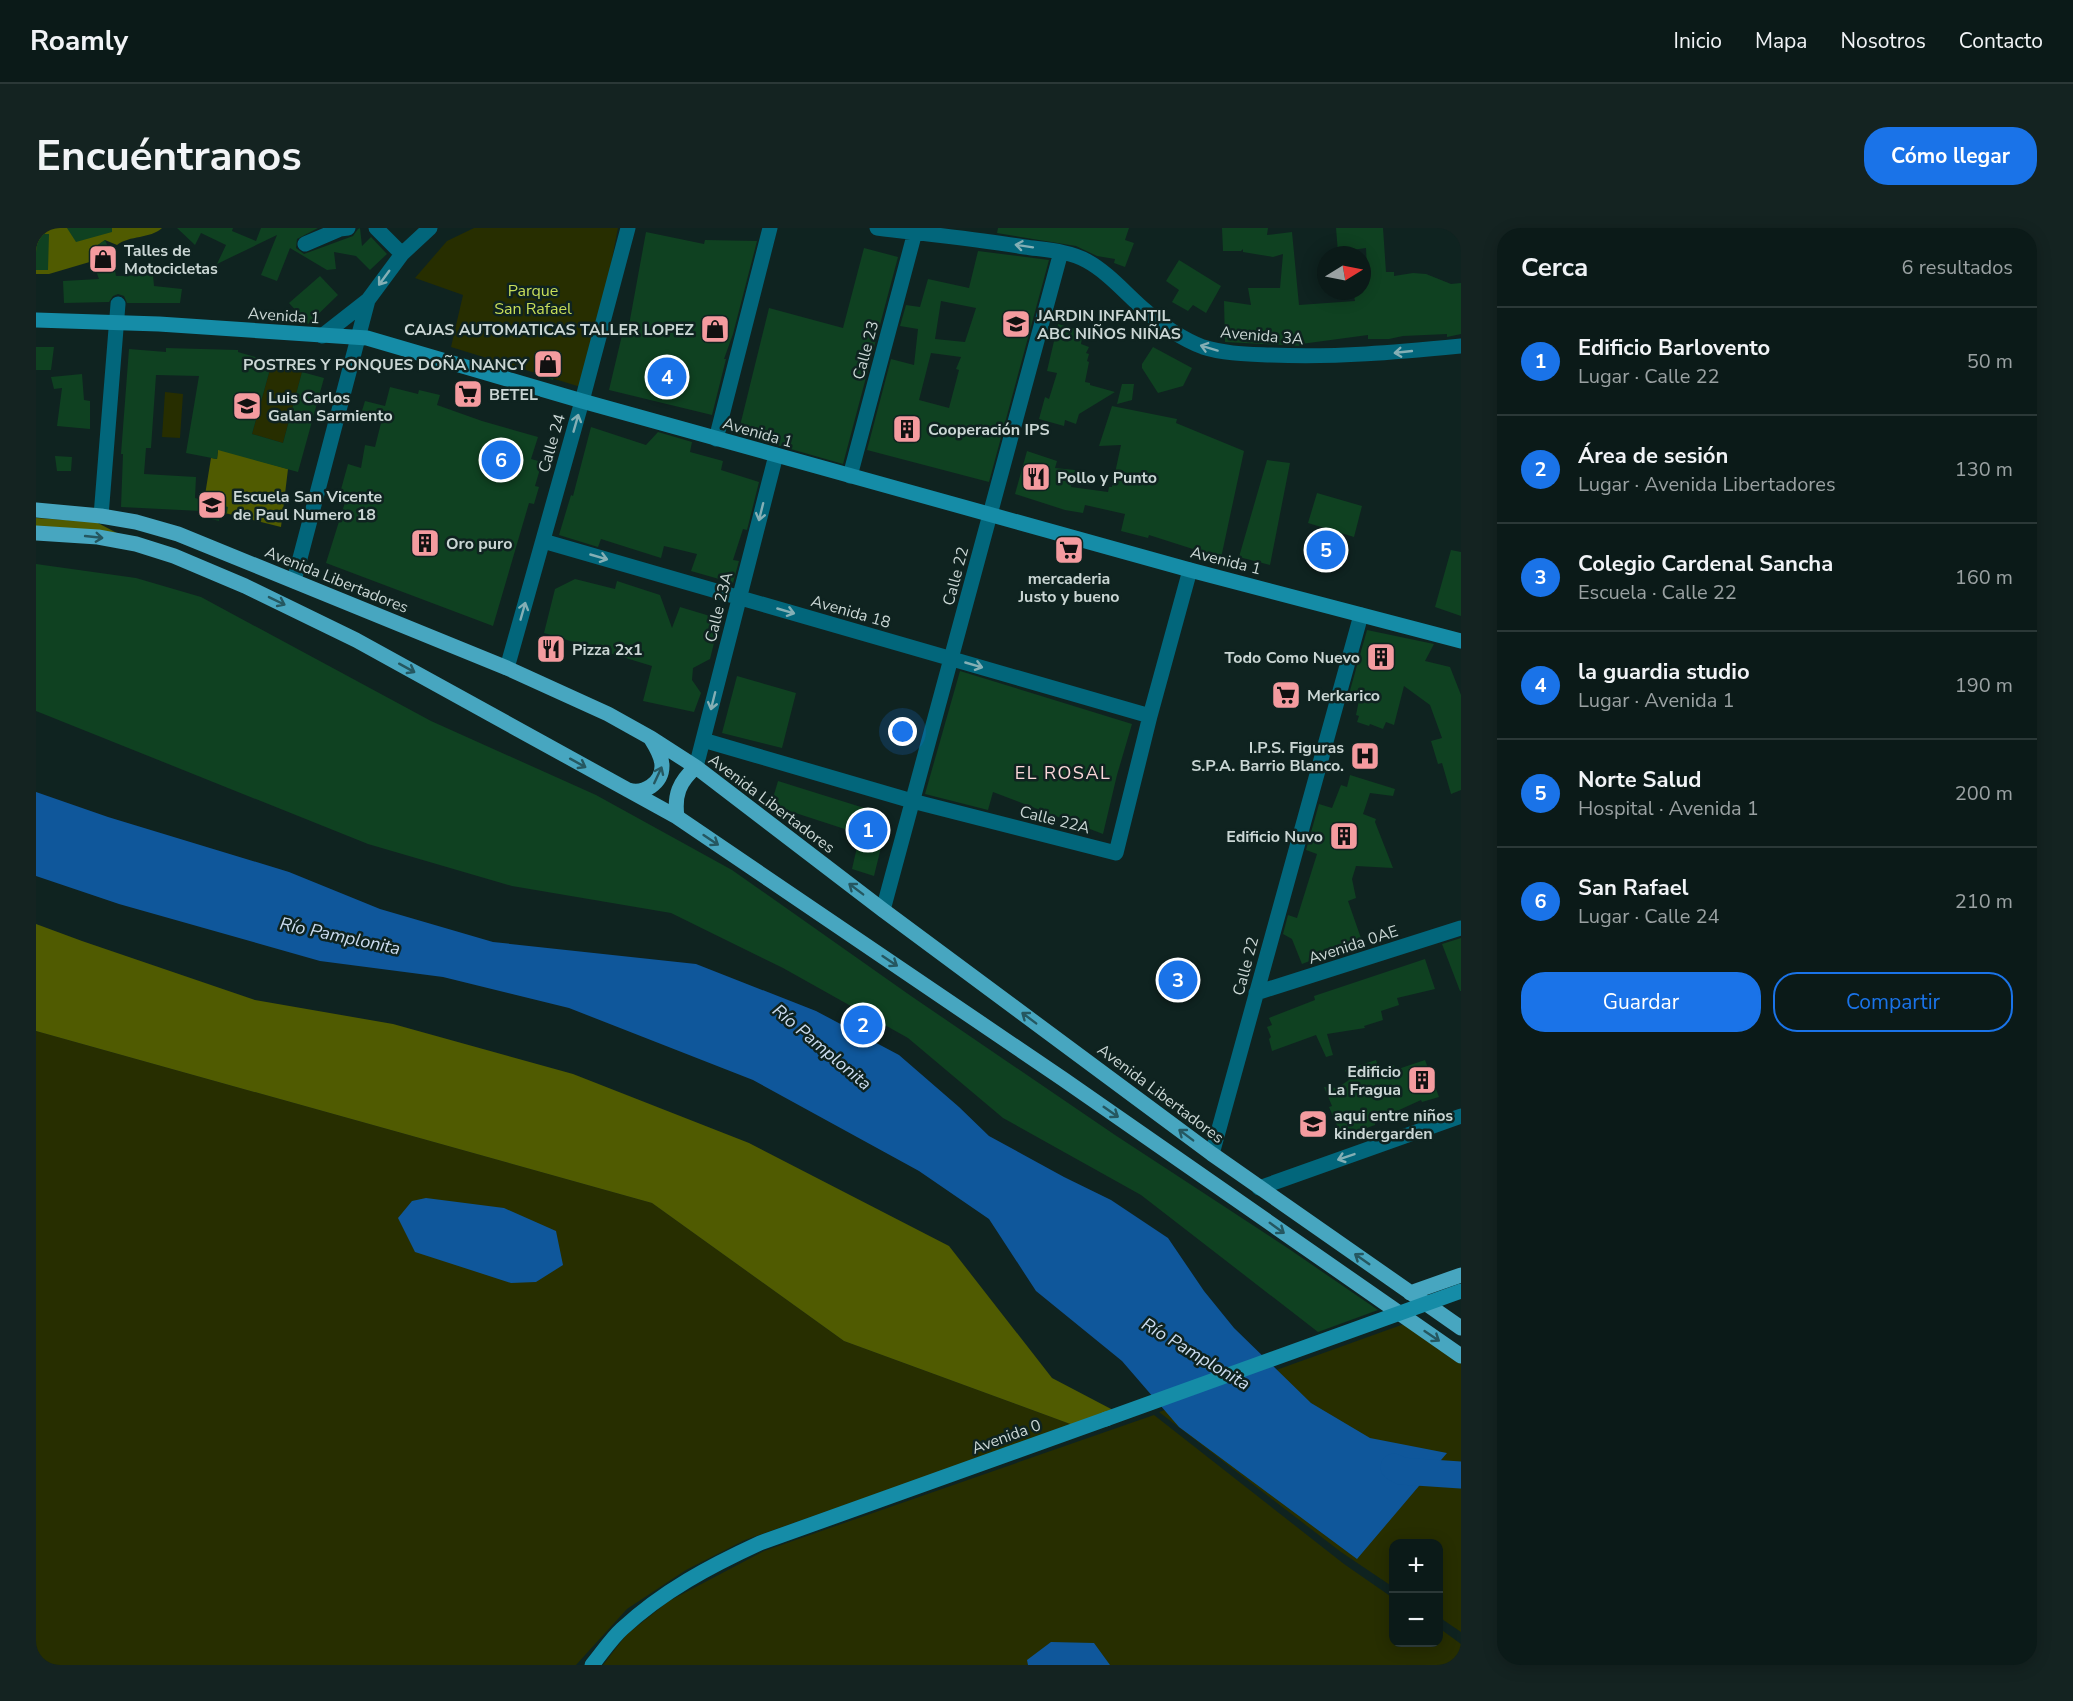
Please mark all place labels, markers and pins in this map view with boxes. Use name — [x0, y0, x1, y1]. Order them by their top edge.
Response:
place label: Talles de Motocicletas — [124, 240, 218, 280]
shop icon: Talles de Motocicletas — [87, 243, 119, 275]
place label: JARDIN INFANTIL ABC NIÑOS NIÑAS — [1036, 305, 1181, 345]
school or university icon: JARDIN INFANTIL ABC NIÑOS NIÑAS — [1000, 308, 1032, 340]
shop icon: CAJAS AUTOMATICAS TALLER LOPEZ — [699, 313, 731, 345]
place label: CAJAS AUTOMATICAS TALLER LOPEZ — [404, 319, 694, 341]
shop icon: POSTRES Y PONQUES DOÑA NANCY — [532, 348, 564, 380]
place label: POSTRES Y PONQUES DOÑA NANCY — [243, 354, 528, 376]
pin: 4 — [648, 354, 686, 400]
supermarket icon: BETEL — [452, 378, 484, 410]
place label: BETEL — [489, 384, 538, 406]
place label: Luis Carlos Galan Sarmiento — [268, 387, 393, 427]
school or university icon: Luis Carlos Galan Sarmiento — [231, 390, 263, 422]
building icon: Cooperación IPS — [891, 413, 923, 445]
place label: Cooperación IPS — [928, 419, 1050, 441]
pin: 6 — [482, 438, 520, 482]
restaurant icon: Pollo y Punto — [1020, 461, 1052, 493]
place label: Pollo y Punto — [1057, 467, 1157, 489]
place label: Escuela San Vicente de Paul Numero 18 — [233, 486, 382, 526]
school or university icon: Escuela San Vicente de Paul Numero 18 — [196, 489, 228, 521]
building icon: Oro puro — [409, 527, 441, 559]
pin: 5 — [1306, 528, 1346, 572]
place label: Oro puro — [446, 533, 512, 555]
supermarket icon: mercaderia Justo y bueno — [1053, 534, 1085, 566]
place label: mercaderia Justo y bueno — [1017, 568, 1120, 608]
restaurant icon: Pizza 2x1 — [535, 633, 567, 665]
place label: Pizza 2x1 — [572, 639, 643, 661]
building icon: Todo Como Nuevo — [1365, 641, 1397, 673]
place label: Todo Como Nuevo — [1225, 647, 1360, 669]
supermarket icon: Merkarico — [1270, 679, 1302, 711]
place label: Merkarico — [1307, 685, 1380, 707]
place label: I.P.S. Figuras S.P.A. Barrio Blanco. — [1191, 737, 1344, 777]
hospital icon: I.P.S. Figuras S.P.A. Barrio Blanco. — [1349, 740, 1381, 772]
pin: 1 — [848, 808, 888, 852]
building icon: Edificio Nuvo — [1328, 820, 1360, 852]
place label: Edificio Nuvo — [1226, 826, 1323, 848]
pin: 3 — [1158, 958, 1198, 1002]
pin: 2 — [844, 1002, 882, 1048]
place label: Edificio La Fragua — [1327, 1061, 1401, 1101]
building icon: Edificio La Fragua — [1406, 1064, 1438, 1096]
place label: aqui entre niños kindergarden — [1334, 1105, 1453, 1145]
school or university icon: aqui entre niños kindergarden — [1297, 1108, 1329, 1140]

